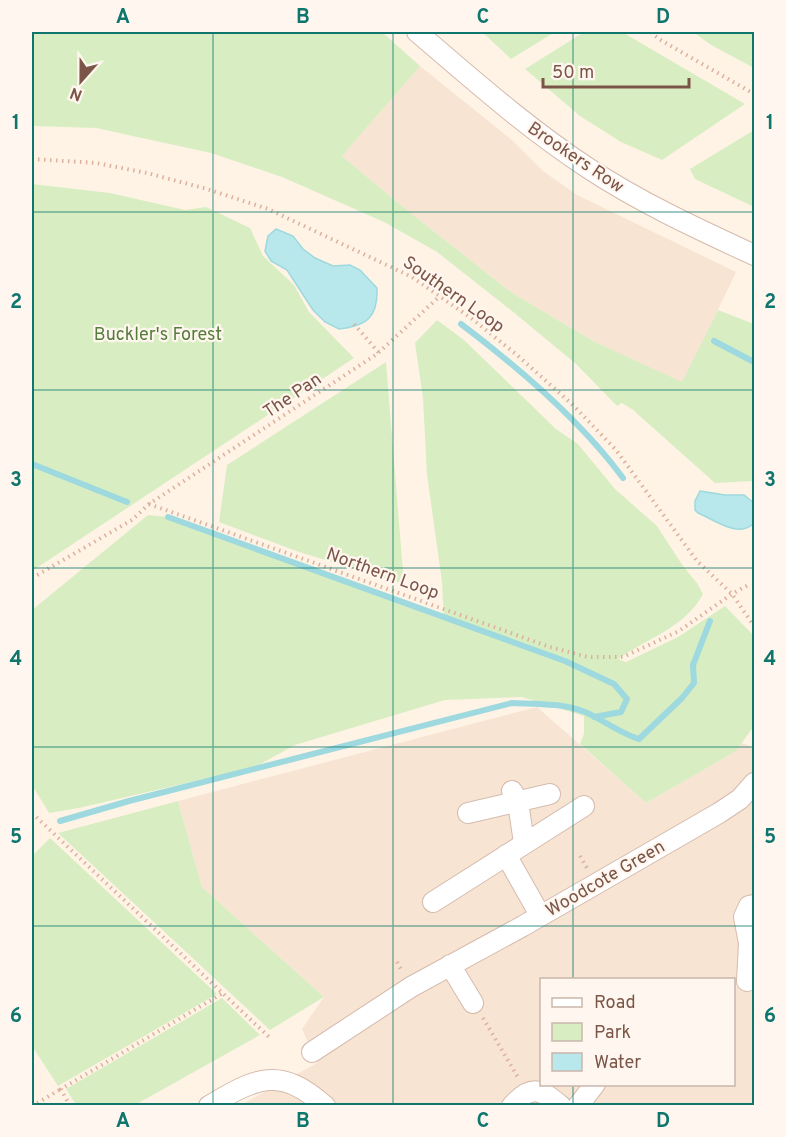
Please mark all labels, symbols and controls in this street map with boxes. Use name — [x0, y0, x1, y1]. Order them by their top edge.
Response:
text: A — [116, 5, 130, 31]
text: B — [296, 5, 310, 31]
text: C — [477, 5, 489, 31]
text: D — [656, 5, 670, 31]
north arrow — [51, 51, 111, 111]
scale bar — [543, 51, 688, 89]
text: 50 m — [552, 62, 594, 85]
text: N — [67, 82, 85, 105]
text: 1 — [12, 111, 20, 137]
text: 1 — [766, 111, 774, 137]
street label: Brookers Row — [523, 118, 628, 199]
street label: Southern Loop — [398, 252, 509, 339]
text: 2 — [10, 290, 22, 316]
text: 2 — [764, 290, 776, 316]
park label: Buckler's Forest — [94, 324, 222, 347]
street label: The Pan — [259, 368, 326, 424]
text: 3 — [10, 468, 22, 494]
text: 3 — [764, 468, 776, 494]
street label: Northern Loop — [323, 543, 442, 605]
text: 4 — [10, 647, 22, 673]
text: 4 — [764, 647, 776, 673]
text: 5 — [10, 825, 22, 851]
text: 5 — [764, 825, 776, 851]
street label: Woodcote Green — [542, 836, 670, 923]
legend — [540, 978, 735, 1086]
text: Road — [594, 992, 636, 1015]
text: 6 — [10, 1004, 22, 1030]
text: 6 — [764, 1004, 776, 1030]
text: Park — [594, 1022, 631, 1045]
text: Water — [594, 1052, 641, 1075]
text: A — [116, 1109, 130, 1135]
text: B — [296, 1109, 310, 1135]
text: C — [477, 1109, 489, 1135]
text: D — [656, 1109, 670, 1135]

